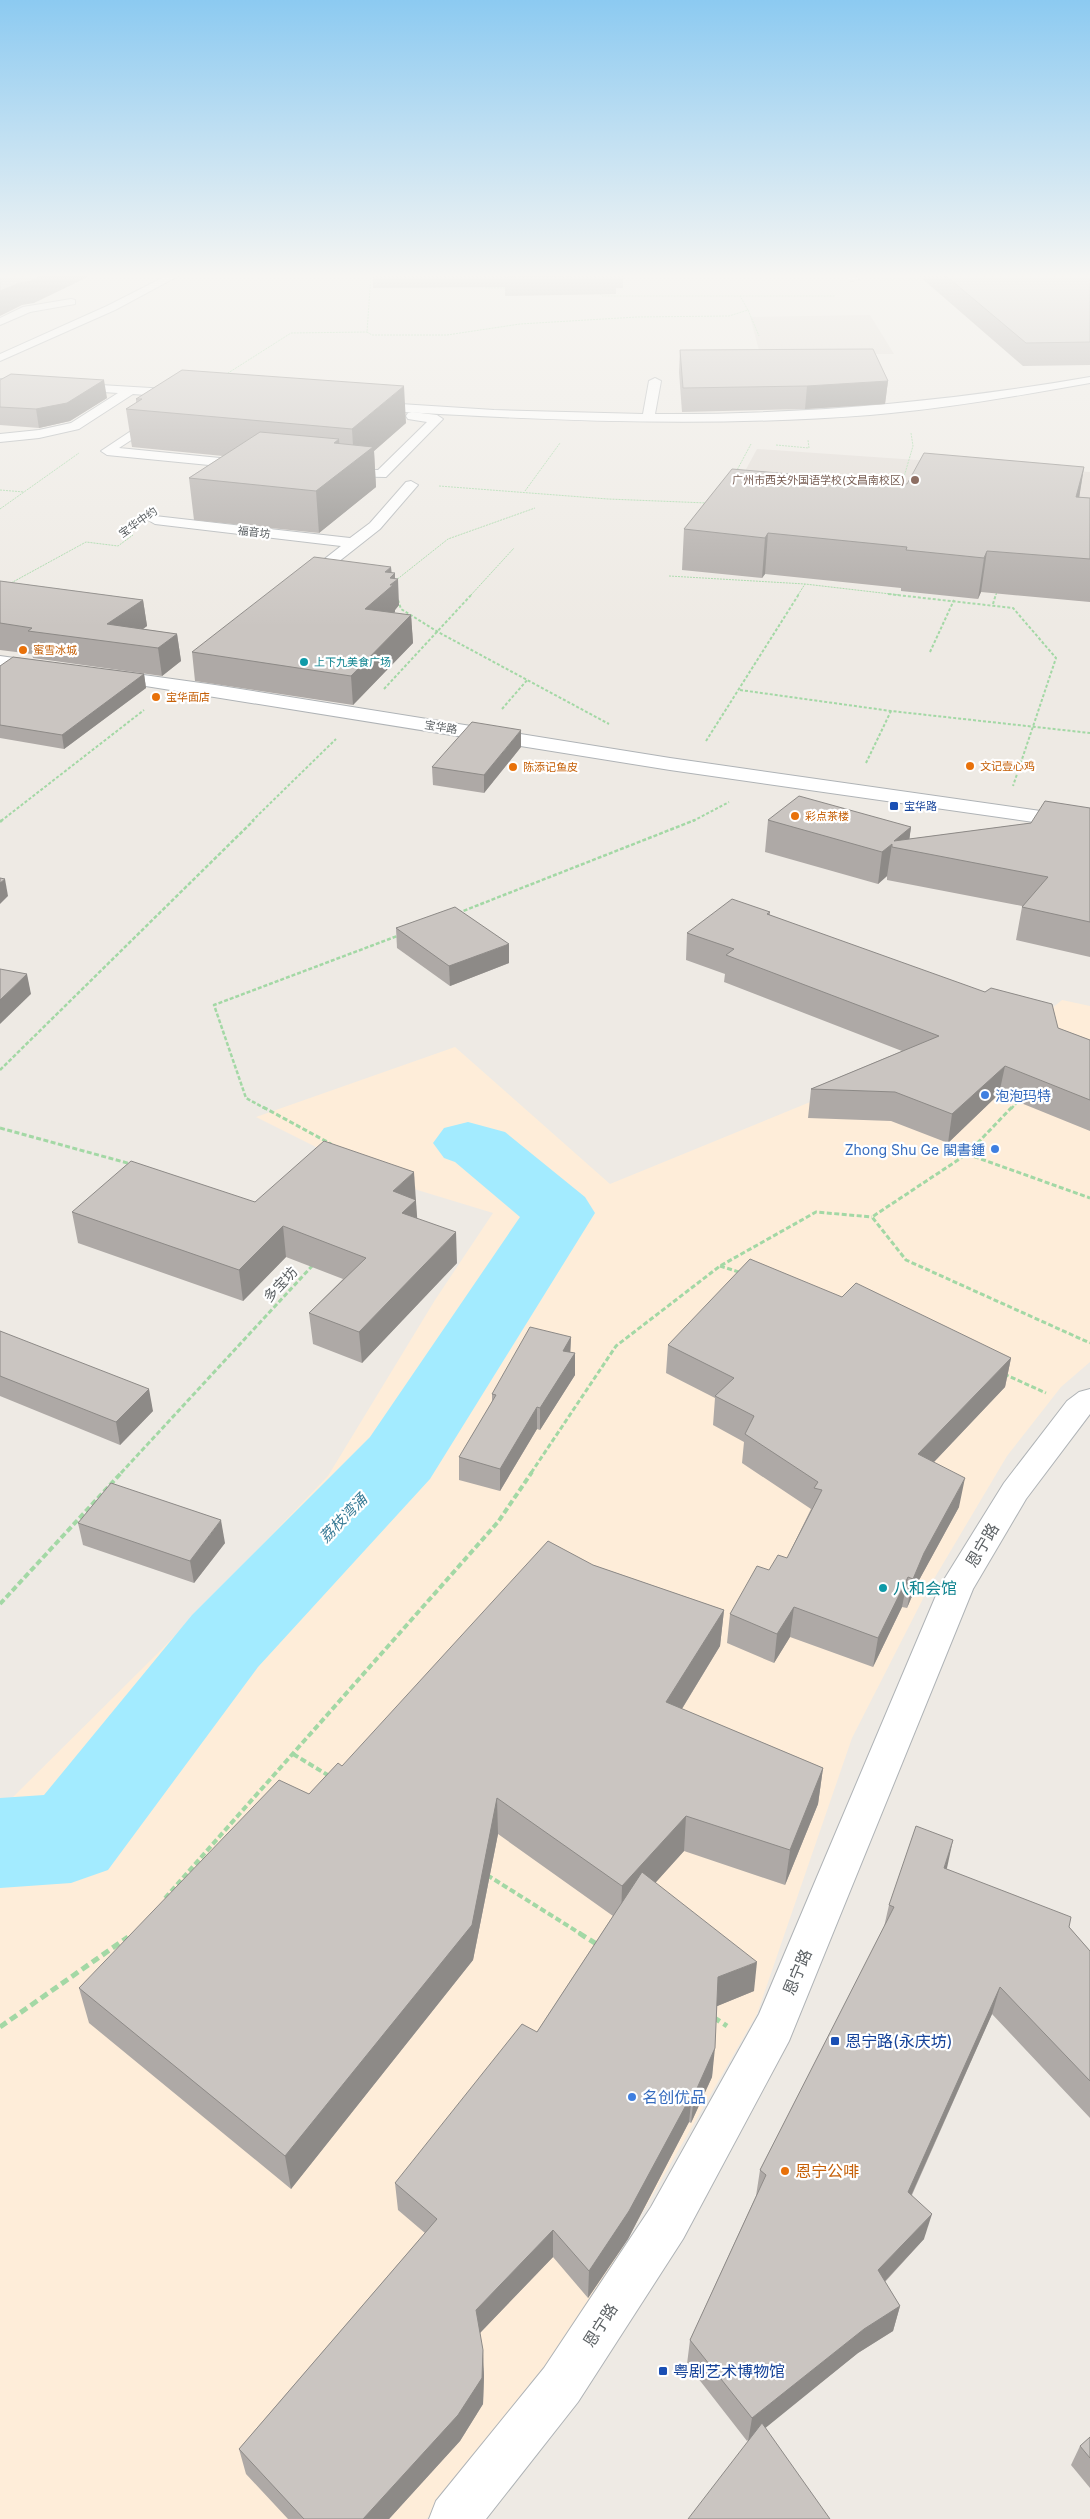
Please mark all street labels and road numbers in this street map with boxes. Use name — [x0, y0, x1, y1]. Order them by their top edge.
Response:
street label: 宝华中约 — [116, 504, 160, 540]
street label: 福音坊 — [237, 523, 271, 541]
street label: 宝华路 — [424, 718, 458, 736]
street label: 多宝坊 — [259, 1263, 301, 1305]
street label: 恩宁路 — [961, 1519, 1003, 1571]
street label: 恩宁路 — [778, 1946, 816, 1998]
street label: 恩宁路 — [579, 2299, 621, 2351]

